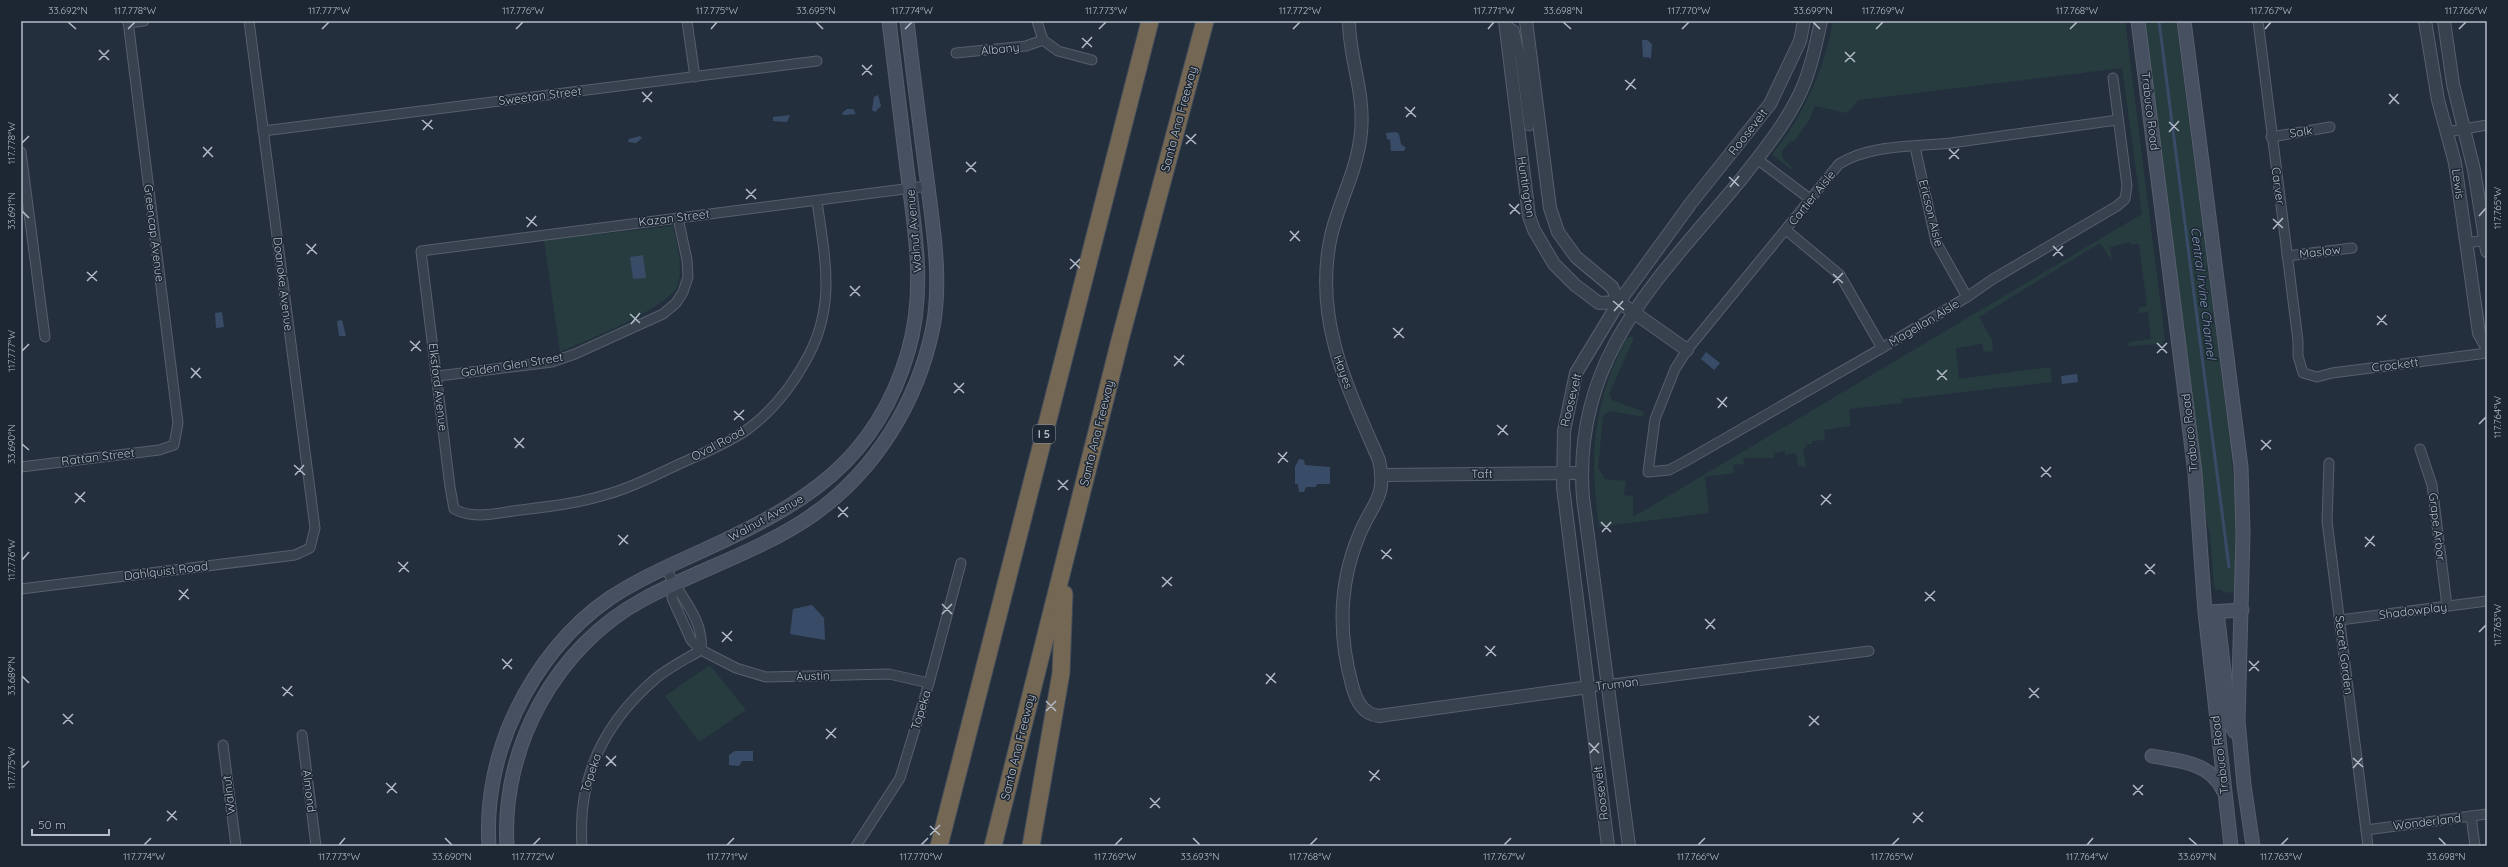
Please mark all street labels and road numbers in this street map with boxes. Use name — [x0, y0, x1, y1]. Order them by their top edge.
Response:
street label: Albany — [980, 39, 1020, 58]
street label: Santa Ana Freeway — [1157, 64, 1200, 173]
street label: Trabuco Road — [2138, 71, 2163, 151]
street label: Sweetan Street — [497, 83, 582, 108]
street label: Roosevelt — [1725, 106, 1770, 158]
street label: Salk — [2288, 122, 2314, 141]
street label: Huntington — [1514, 155, 1539, 219]
street label: Carver — [2268, 166, 2289, 206]
street label: Cartier Aisle — [1785, 167, 1838, 228]
street label: Lewis — [2449, 168, 2468, 200]
street label: Ericson Aisle — [1916, 178, 1947, 248]
street label: Greencap Avenue — [141, 183, 168, 283]
street label: Walnut Avenue — [902, 189, 925, 273]
street label: Kazan Street — [638, 206, 710, 229]
street label: Doanoke Avenue — [270, 236, 297, 332]
street label: Maslow — [2298, 242, 2342, 261]
street label: Magellan Aisle — [1886, 296, 1962, 350]
street label: Elksford Avenue — [426, 342, 451, 432]
street label: Golden Glen Street — [460, 349, 564, 380]
street label: Hayes — [1330, 353, 1357, 391]
street label: Crockett — [2371, 354, 2419, 375]
street label: Roosevelt — [1557, 372, 1584, 428]
street label: Santa Ana Freeway — [1076, 378, 1117, 487]
street label: Trabuco Road — [2178, 393, 2201, 473]
street label: Oval Road — [688, 423, 747, 464]
road number: I 5 — [1033, 425, 1055, 443]
street label: Rattan Street — [60, 445, 135, 468]
street label: Taft — [1471, 466, 1493, 481]
street label: Walnut Avenue — [726, 491, 806, 544]
street label: Grape Arbor — [2426, 492, 2449, 562]
street label: Dahlquist Road — [123, 558, 209, 583]
street label: Shadowplay — [2378, 599, 2448, 622]
street label: Secret Garden — [2332, 615, 2357, 695]
street label: Austin — [796, 667, 830, 684]
street label: Truman — [1595, 673, 1639, 694]
street label: Topeka — [907, 688, 934, 732]
street label: Santa Ana Freeway — [997, 692, 1038, 801]
street label: Trabuco Road — [2207, 715, 2232, 795]
street label: Topeka — [577, 751, 604, 795]
street label: Roosevelt — [1590, 765, 1611, 821]
street label: Almond — [299, 769, 320, 813]
street label: Walnut — [219, 775, 238, 816]
street label: Wonderland — [2392, 810, 2462, 833]

